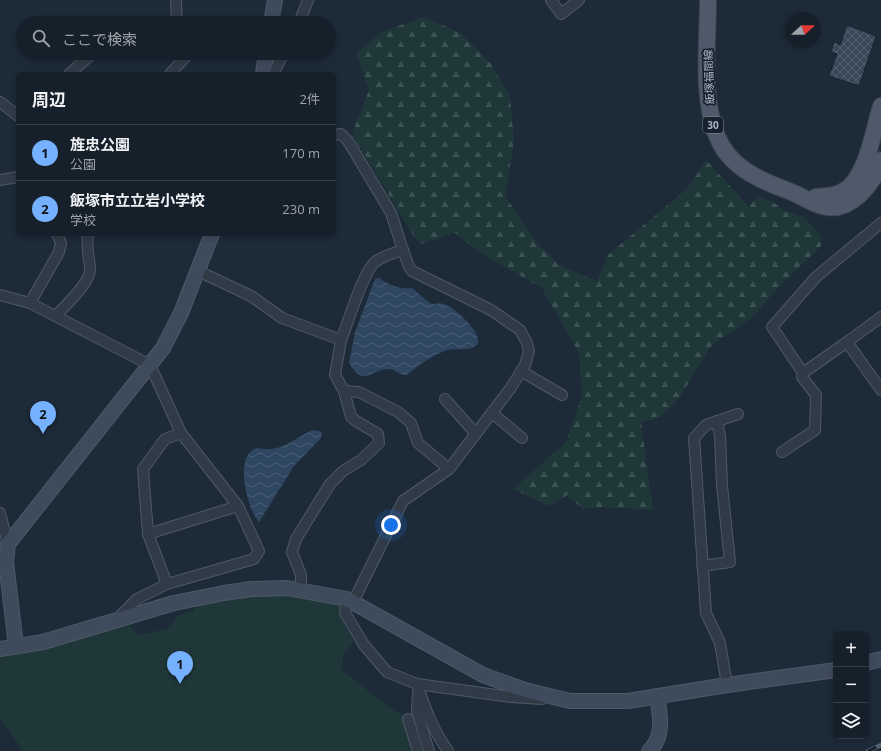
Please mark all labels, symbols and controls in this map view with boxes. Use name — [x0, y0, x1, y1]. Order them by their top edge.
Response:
north arrow — [785, 12, 821, 48]
search box — [16, 16, 336, 60]
icon: search — [30, 27, 52, 49]
text: ここで検索 — [62, 29, 137, 49]
street label: 飯塚福間線 — [700, 49, 717, 105]
text: 周辺 — [32, 88, 66, 111]
text: 2件 — [300, 90, 320, 108]
road number: 30 — [703, 117, 723, 133]
text: 旌忠公園 — [70, 134, 130, 154]
text: 1 — [41, 144, 49, 162]
text: 170 m — [282, 144, 320, 162]
text: 公園 — [70, 155, 96, 173]
text: 飯塚市立立岩小学校 — [70, 190, 205, 210]
text: 2 — [41, 200, 49, 218]
text: 230 m — [282, 200, 320, 218]
text: 学校 — [70, 211, 96, 229]
pin: 2 — [30, 401, 56, 434]
your location — [381, 515, 401, 535]
map controls — [833, 631, 869, 739]
button: + — [833, 631, 869, 667]
pin: 1 — [167, 651, 193, 684]
button: − — [833, 667, 869, 703]
button: layers — [833, 703, 869, 739]

